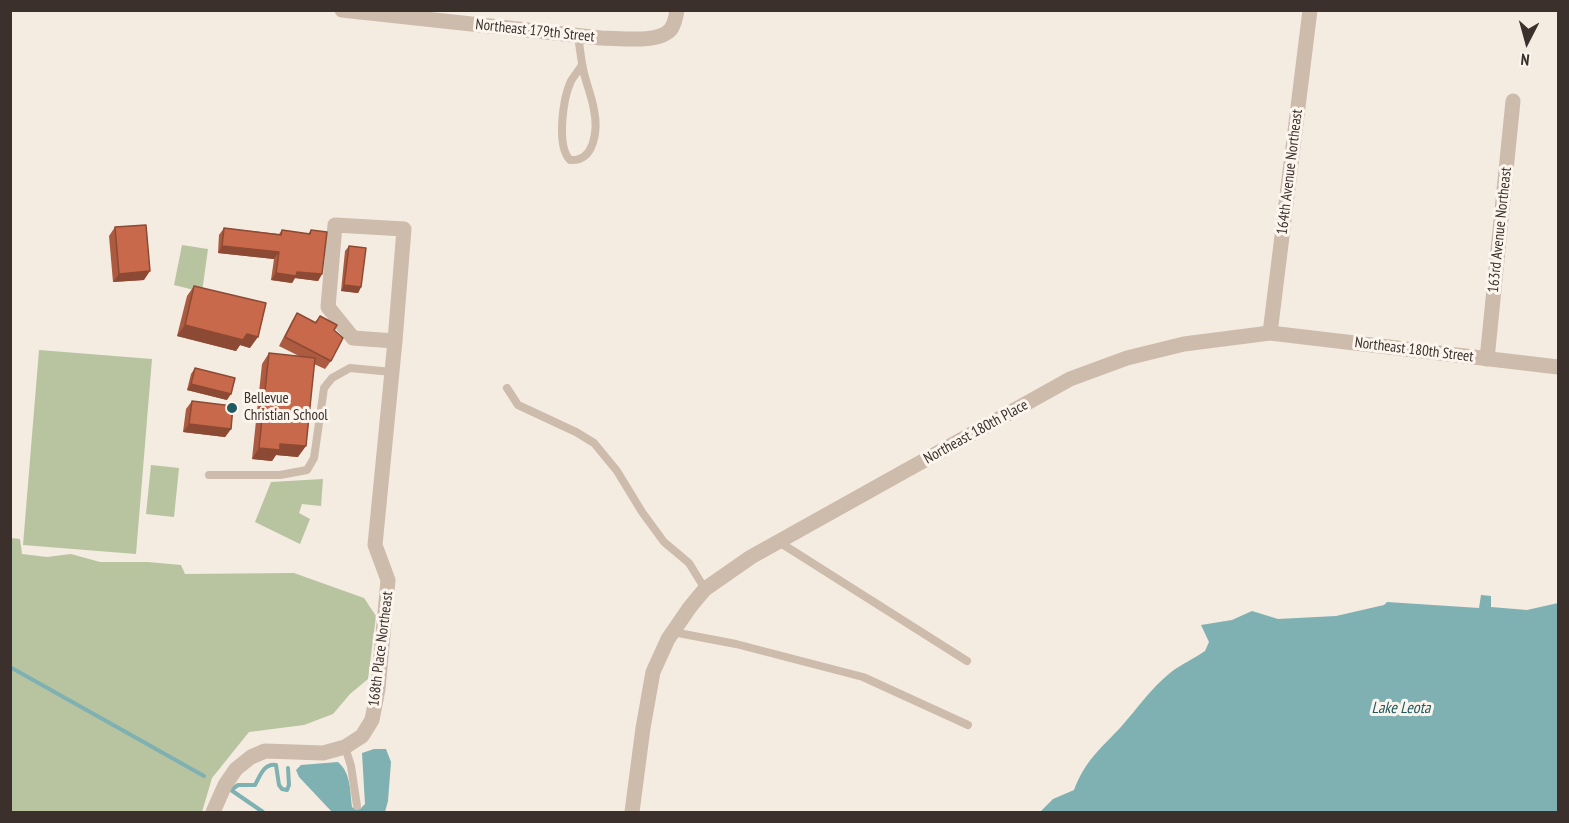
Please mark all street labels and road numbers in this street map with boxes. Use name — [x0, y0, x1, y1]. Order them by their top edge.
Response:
street label: Northeast 179th Street — [475, 16, 595, 46]
street label: 164th Avenue Northeast — [1273, 108, 1307, 236]
street label: 163rd Avenue Northeast — [1484, 166, 1516, 294]
street label: Northeast 180th Street — [1354, 334, 1474, 366]
street label: Northeast 180th Place — [921, 396, 1031, 468]
street label: 168th Place Northeast — [365, 590, 397, 708]

